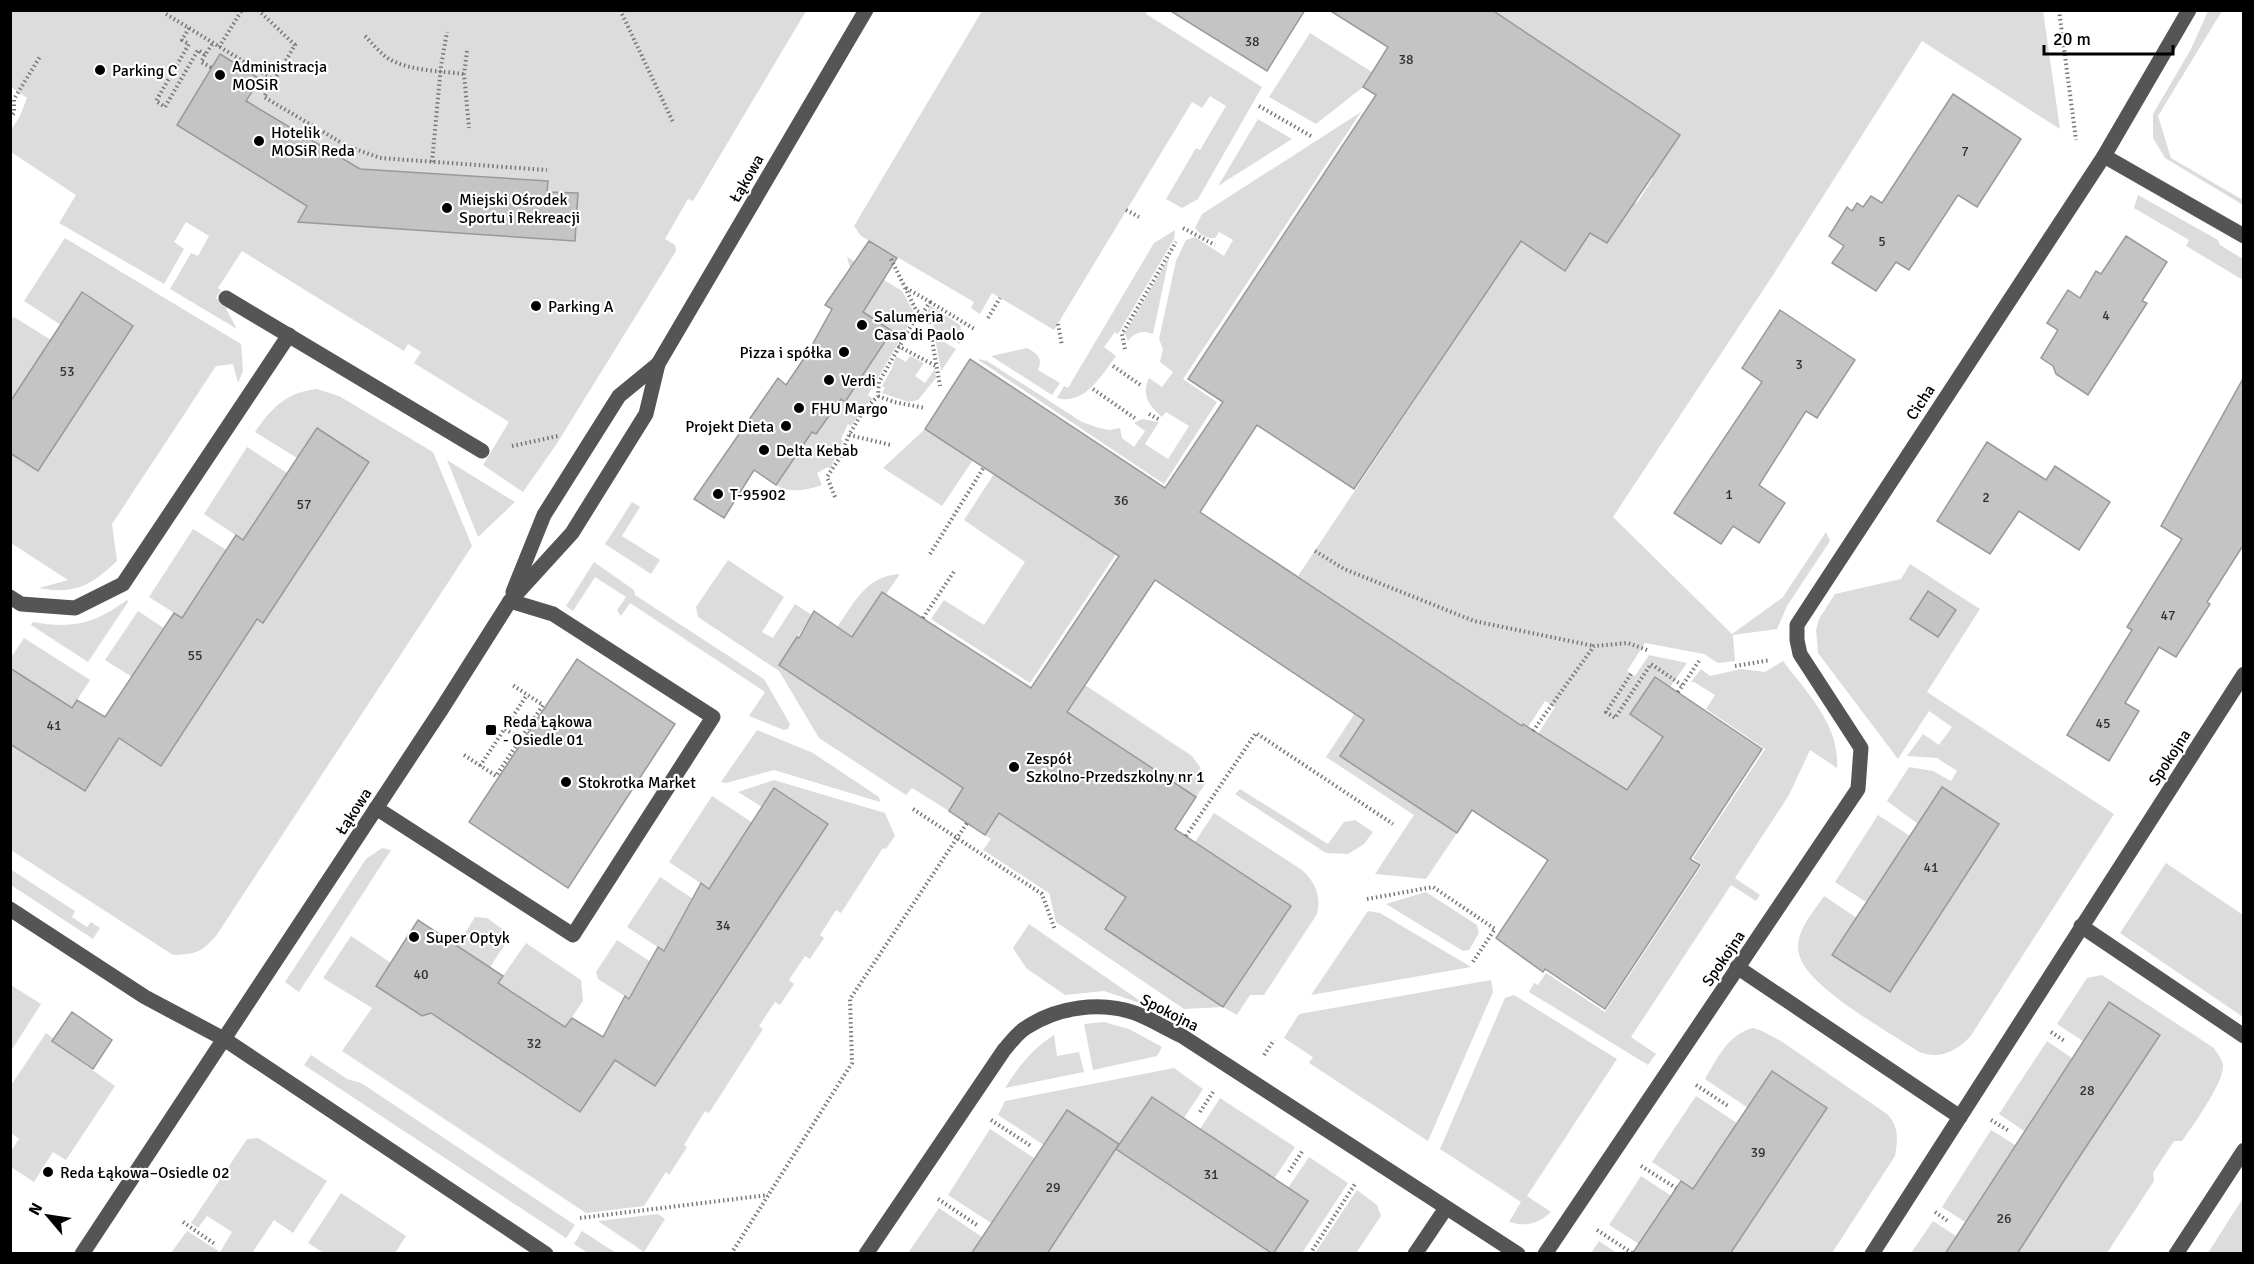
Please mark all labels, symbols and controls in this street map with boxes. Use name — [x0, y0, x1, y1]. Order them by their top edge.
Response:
scale bar — [2044, 18, 2173, 56]
text: 20 m — [2053, 28, 2091, 50]
house number: 38 — [1244, 33, 1260, 50]
house number: 38 — [1398, 51, 1414, 68]
place label: Administracja MOSiR — [232, 57, 327, 95]
place label: Parking C — [112, 61, 178, 81]
marker: Parking C — [93, 63, 107, 77]
marker: Administracja MOSiR — [213, 68, 227, 82]
place label: Hotelik MOSiR Reda — [271, 123, 355, 161]
marker: Hotelik MOSiR Reda — [252, 134, 266, 148]
house number: 7 — [1961, 143, 1969, 160]
street label: Łąkowa — [725, 151, 768, 206]
place label: Miejski Ośrodek Sportu i Rekreacji — [459, 190, 580, 228]
marker: Miejski Ośrodek Sportu i Rekreacji — [440, 201, 454, 215]
house number: 5 — [1878, 233, 1886, 250]
place label: Parking A — [548, 297, 614, 317]
marker: Parking A — [529, 299, 543, 313]
place label: Salumeria Casa di Paolo — [874, 307, 965, 345]
house number: 4 — [2102, 307, 2110, 324]
marker: Salumeria Casa di Paolo — [855, 318, 869, 332]
place label: Pizza i spółka — [740, 343, 832, 363]
marker: Pizza i spółka — [837, 345, 851, 359]
house number: 3 — [1795, 356, 1803, 373]
house number: 53 — [59, 363, 75, 380]
place label: Verdi — [841, 371, 876, 391]
marker: Verdi — [822, 373, 836, 387]
street label: Cicha — [1902, 381, 1940, 424]
place label: FHU Margo — [811, 399, 888, 419]
marker: FHU Margo — [792, 401, 806, 415]
place label: Projekt Dieta — [685, 417, 774, 437]
marker: Projekt Dieta — [779, 419, 793, 433]
place label: Delta Kebab — [776, 441, 858, 461]
marker: Delta Kebab — [757, 443, 771, 457]
place label: T-95902 — [730, 485, 786, 505]
house number: 1 — [1725, 486, 1733, 503]
marker: T-95902 — [711, 487, 725, 501]
house number: 2 — [1982, 489, 1990, 506]
house number: 36 — [1113, 492, 1129, 509]
house number: 57 — [296, 496, 312, 513]
house number: 47 — [2160, 607, 2176, 624]
house number: 55 — [187, 647, 203, 664]
place label: Reda Łąkowa - Osiedle 01 — [503, 712, 592, 750]
house number: 45 — [2095, 715, 2111, 732]
house number: 41 — [46, 717, 62, 734]
marker: Reda Łąkowa - Osiedle 01 — [484, 723, 498, 737]
street label: Spokojna — [2144, 726, 2195, 789]
place label: Zespół Szkolno-Przedszkolny nr 1 — [1026, 749, 1205, 787]
marker: Zespół Szkolno-Przedszkolny nr 1 — [1007, 760, 1021, 774]
place label: Stokrotka Market — [578, 773, 696, 793]
marker: Stokrotka Market — [559, 775, 573, 789]
street label: Łąkowa — [331, 784, 376, 839]
house number: 41 — [1923, 859, 1939, 876]
house number: 34 — [715, 917, 731, 934]
street label: Spokojna — [1698, 927, 1750, 990]
place label: Super Optyk — [426, 928, 510, 948]
marker: Super Optyk — [407, 930, 421, 944]
house number: 40 — [413, 966, 429, 983]
street label: Spokojna — [1137, 990, 1202, 1036]
house number: 32 — [526, 1035, 542, 1052]
house number: 28 — [2079, 1082, 2095, 1099]
house number: 39 — [1750, 1144, 1766, 1161]
place label: Reda Łąkowa–Osiedle 02 — [60, 1163, 230, 1183]
marker: Reda Łąkowa–Osiedle 02 — [41, 1165, 55, 1179]
house number: 31 — [1203, 1166, 1219, 1183]
house number: 29 — [1045, 1179, 1061, 1196]
north arrow — [18, 1186, 78, 1246]
text: N — [24, 1199, 47, 1219]
house number: 26 — [1996, 1210, 2012, 1227]

